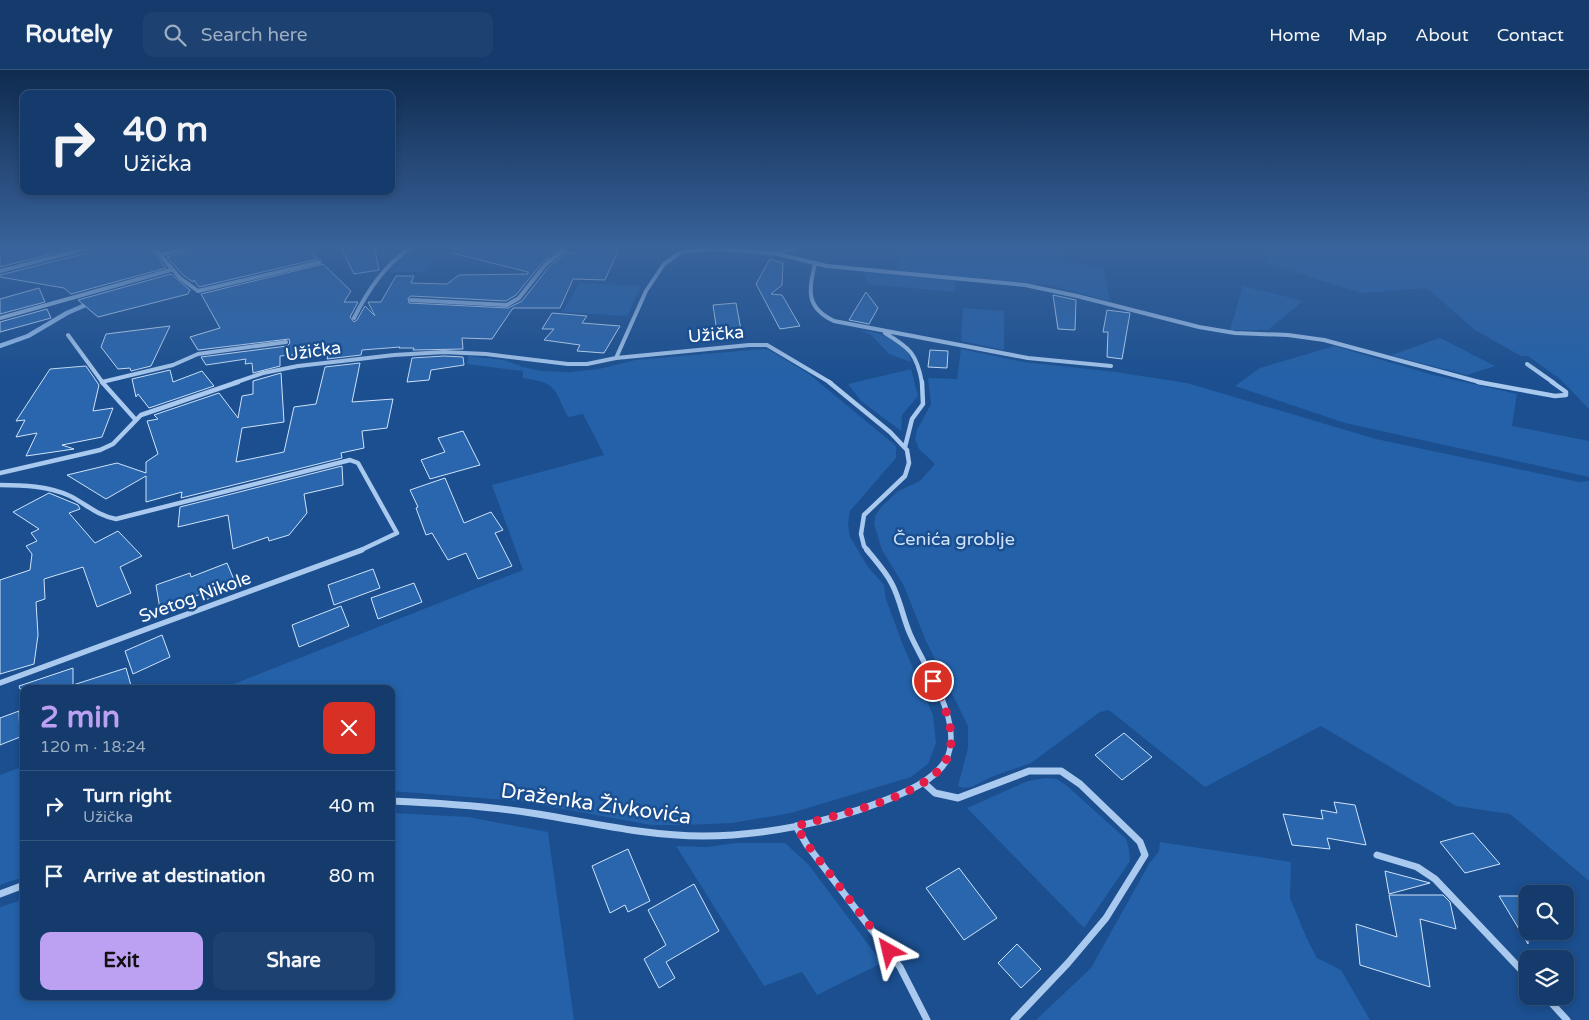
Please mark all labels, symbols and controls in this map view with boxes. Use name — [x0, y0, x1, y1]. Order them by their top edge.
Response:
search box — [143, 12, 493, 57]
text: Routely — [25, 20, 113, 49]
icon: search — [161, 21, 189, 49]
text: Search here — [201, 24, 308, 46]
text: Home — [1269, 24, 1320, 46]
text: Map — [1348, 24, 1387, 46]
text: About — [1415, 24, 1469, 46]
text: Contact — [1497, 24, 1564, 46]
text: 40 m — [123, 109, 208, 151]
icon: right — [40, 110, 105, 175]
text: Užička — [123, 151, 192, 177]
street label: Užička — [687, 321, 745, 347]
street label: Užička — [284, 336, 342, 366]
park label: Čenića groblje — [893, 528, 1015, 550]
street label: Svetog Nikole — [136, 567, 254, 627]
pin — [912, 660, 954, 702]
icon: arrive — [919, 667, 947, 695]
text: 2 min — [40, 699, 120, 736]
button: close — [323, 702, 375, 754]
text: 120 m · 18:24 — [40, 737, 146, 757]
street label: Draženka Živkovića — [499, 778, 693, 830]
text: Turn right — [83, 785, 171, 807]
icon: right — [40, 792, 68, 820]
text: 40 m — [329, 795, 375, 817]
text: Užička — [83, 807, 133, 827]
icon: arrive — [40, 862, 68, 890]
text: Arrive at destination — [83, 865, 266, 887]
text: 80 m — [329, 865, 375, 887]
map controls — [1519, 885, 1574, 1005]
button: search — [1519, 885, 1574, 940]
position arrow — [862, 924, 914, 976]
button: Exit — [40, 932, 203, 990]
button: Share — [213, 932, 375, 990]
button: layers — [1519, 950, 1574, 1005]

